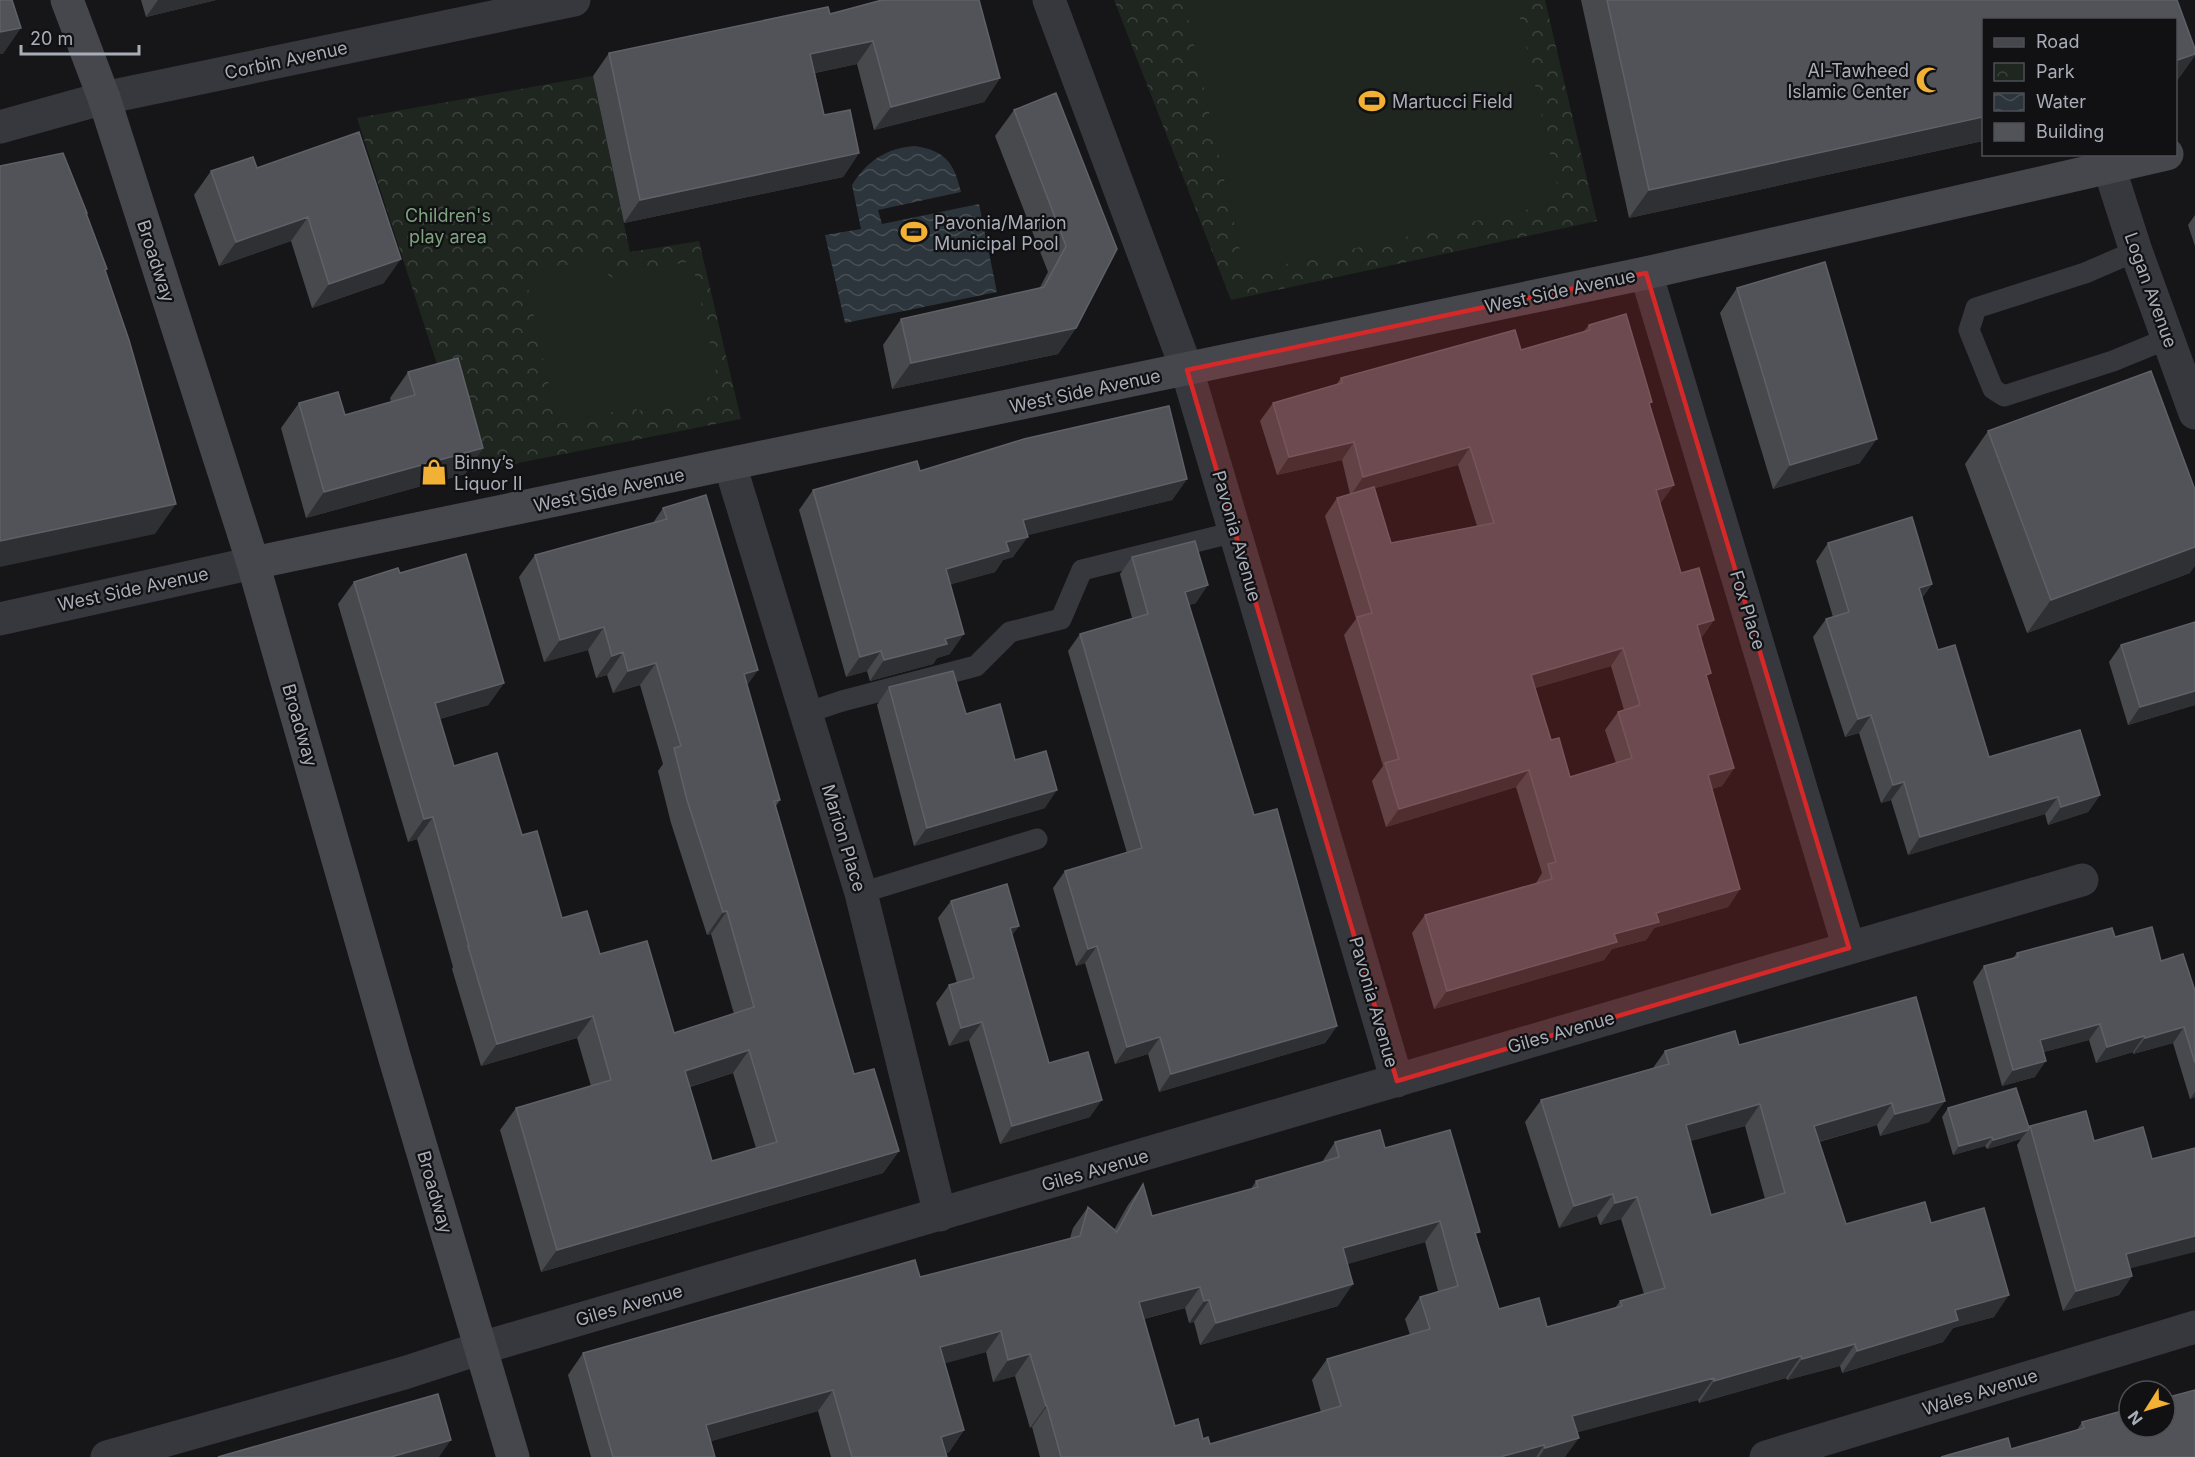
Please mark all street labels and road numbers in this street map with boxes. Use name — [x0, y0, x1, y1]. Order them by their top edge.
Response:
street label: Corbin Avenue — [223, 37, 349, 83]
street label: Broadway — [133, 217, 179, 305]
street label: Logan Avenue — [2120, 230, 2182, 350]
street label: West Side Avenue — [1483, 265, 1637, 317]
street label: West Side Avenue — [1008, 365, 1162, 417]
street label: West Side Avenue — [532, 464, 686, 516]
street label: Pavonia Avenue — [1208, 468, 1266, 604]
street label: West Side Avenue — [56, 563, 210, 615]
street label: Fox Place — [1726, 568, 1770, 652]
street label: Broadway — [278, 681, 322, 769]
street label: Marion Place — [818, 782, 870, 894]
street label: Pavonia Avenue — [1345, 934, 1403, 1070]
street label: Giles Avenue — [1505, 1007, 1617, 1057]
street label: Giles Avenue — [1039, 1145, 1151, 1195]
street label: Broadway — [413, 1148, 457, 1236]
street label: Giles Avenue — [573, 1280, 685, 1330]
street label: Wales Avenue — [1920, 1364, 2040, 1420]

